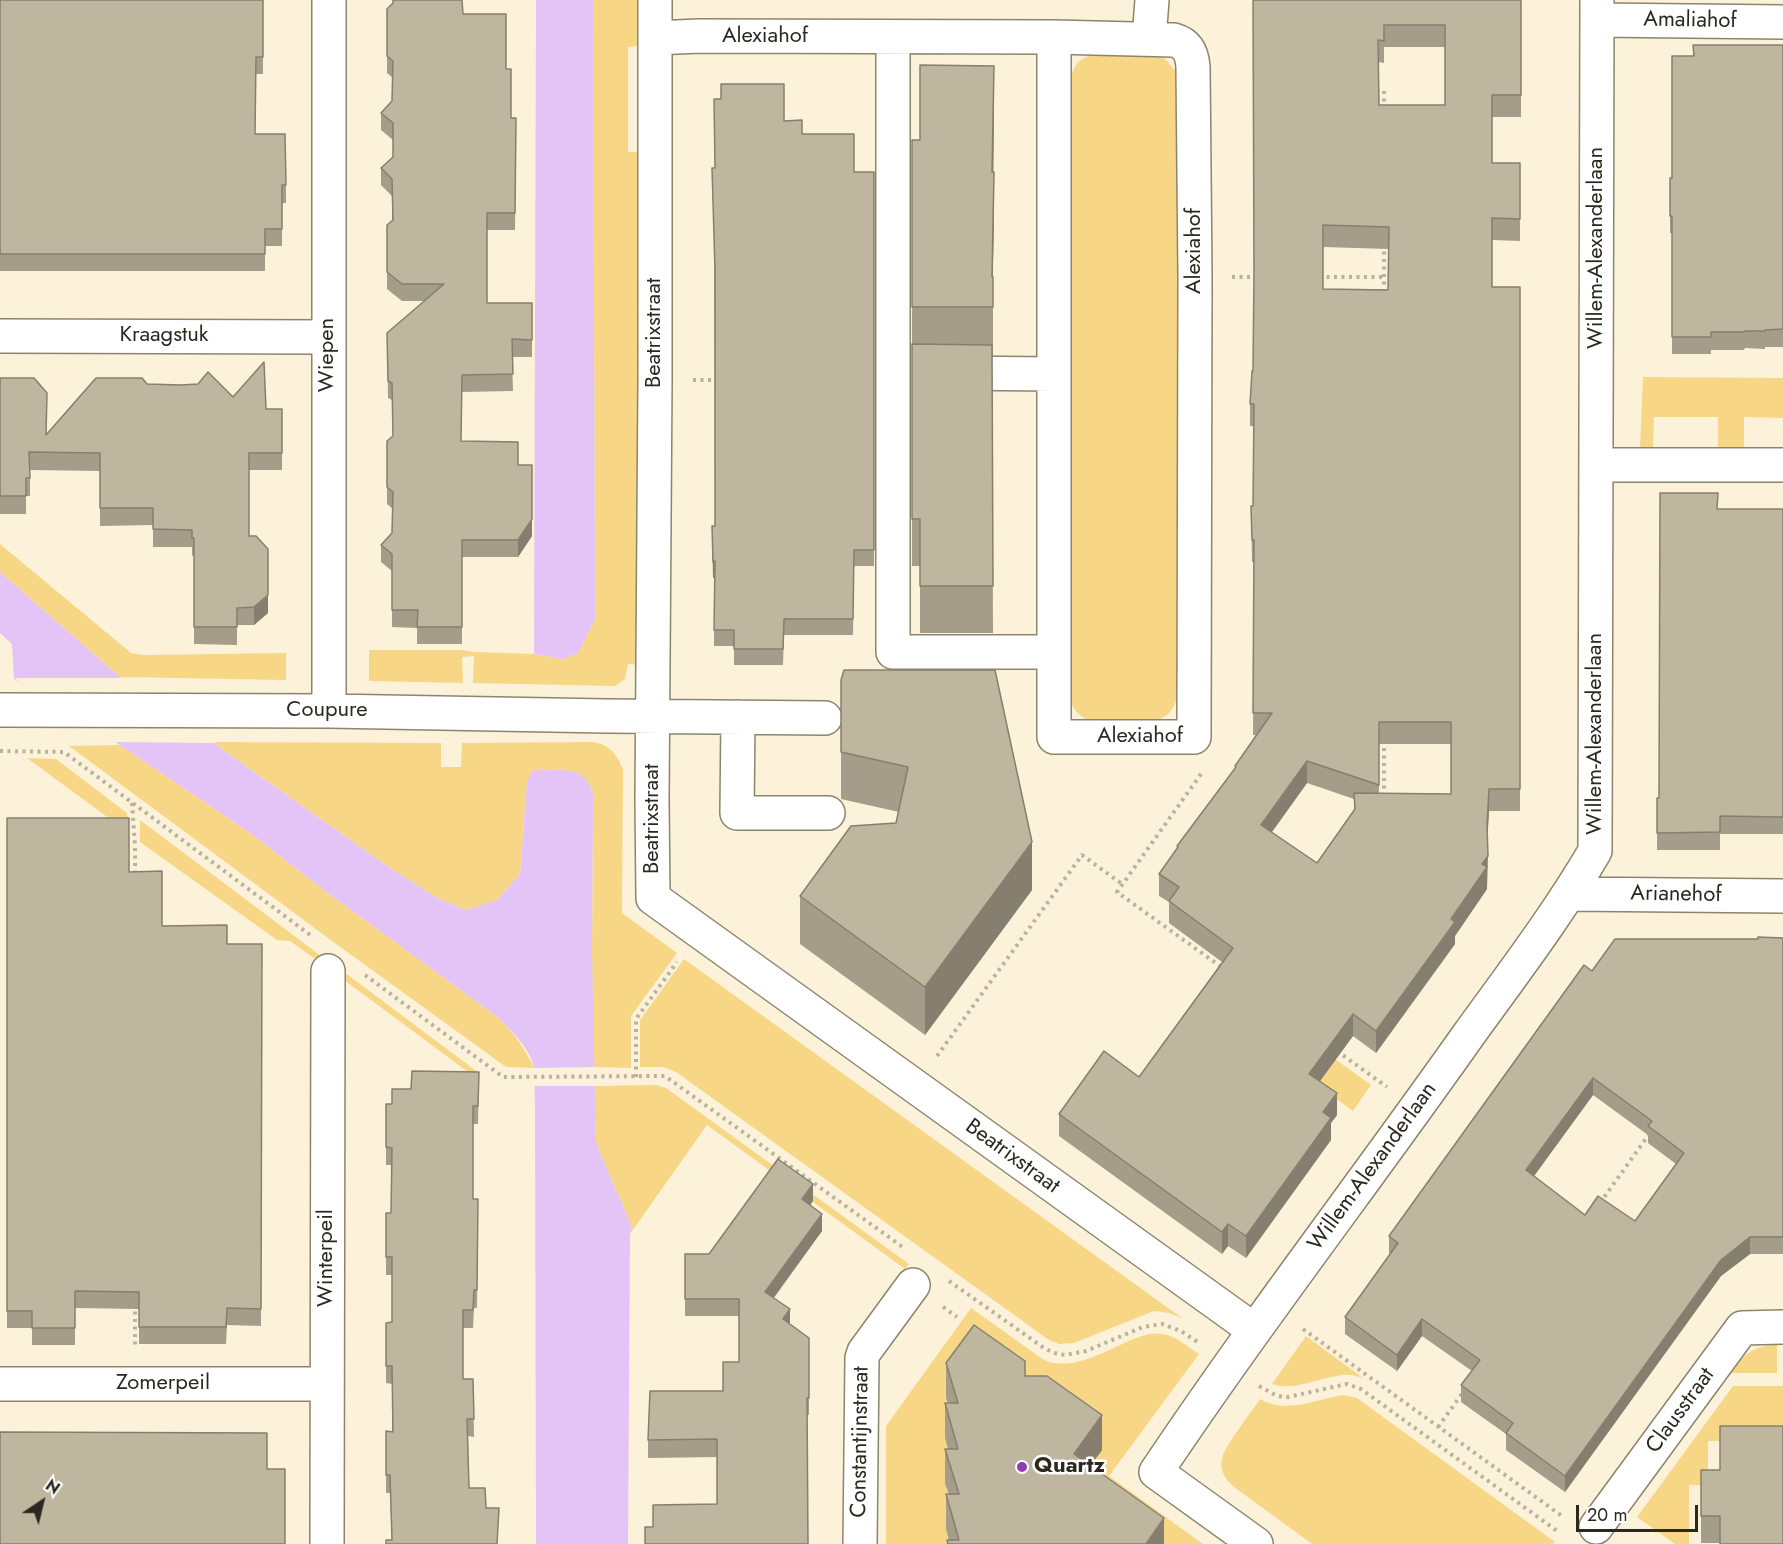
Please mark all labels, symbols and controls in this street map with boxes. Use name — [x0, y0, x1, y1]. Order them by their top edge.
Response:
street label: Amaliahof — [1643, 7, 1737, 35]
street label: Alexiahof — [722, 24, 808, 50]
street label: Willem-Alexanderlaan — [1584, 147, 1610, 349]
street label: Alexiahof — [1182, 208, 1208, 294]
street label: Beatrixstraat — [642, 278, 668, 388]
street label: Wiepen — [315, 318, 341, 392]
street label: Kraagstuk — [119, 323, 209, 349]
street label: Willem-Alexanderlaan — [1583, 633, 1609, 835]
street label: Coupure — [286, 698, 368, 724]
street label: Alexiahof — [1097, 724, 1183, 750]
street label: Beatrixstraat — [640, 764, 666, 874]
street label: Arianehof — [1630, 881, 1722, 909]
street label: Willem-Alexanderlaan — [1303, 1078, 1443, 1256]
street label: Beatrixstraat — [960, 1114, 1064, 1200]
street label: Winterpeil — [314, 1209, 340, 1307]
street label: Clausstraat — [1641, 1363, 1721, 1459]
street label: Constantijnstraat — [846, 1366, 876, 1518]
street label: Zomerpeil — [116, 1371, 210, 1397]
place label: Quartz — [1034, 1454, 1105, 1480]
marker: Quartz — [1015, 1460, 1029, 1474]
north arrow — [12, 1472, 72, 1532]
text: N — [41, 1474, 64, 1500]
scale bar — [1579, 1493, 1700, 1531]
text: 20 m — [1587, 1502, 1627, 1528]

